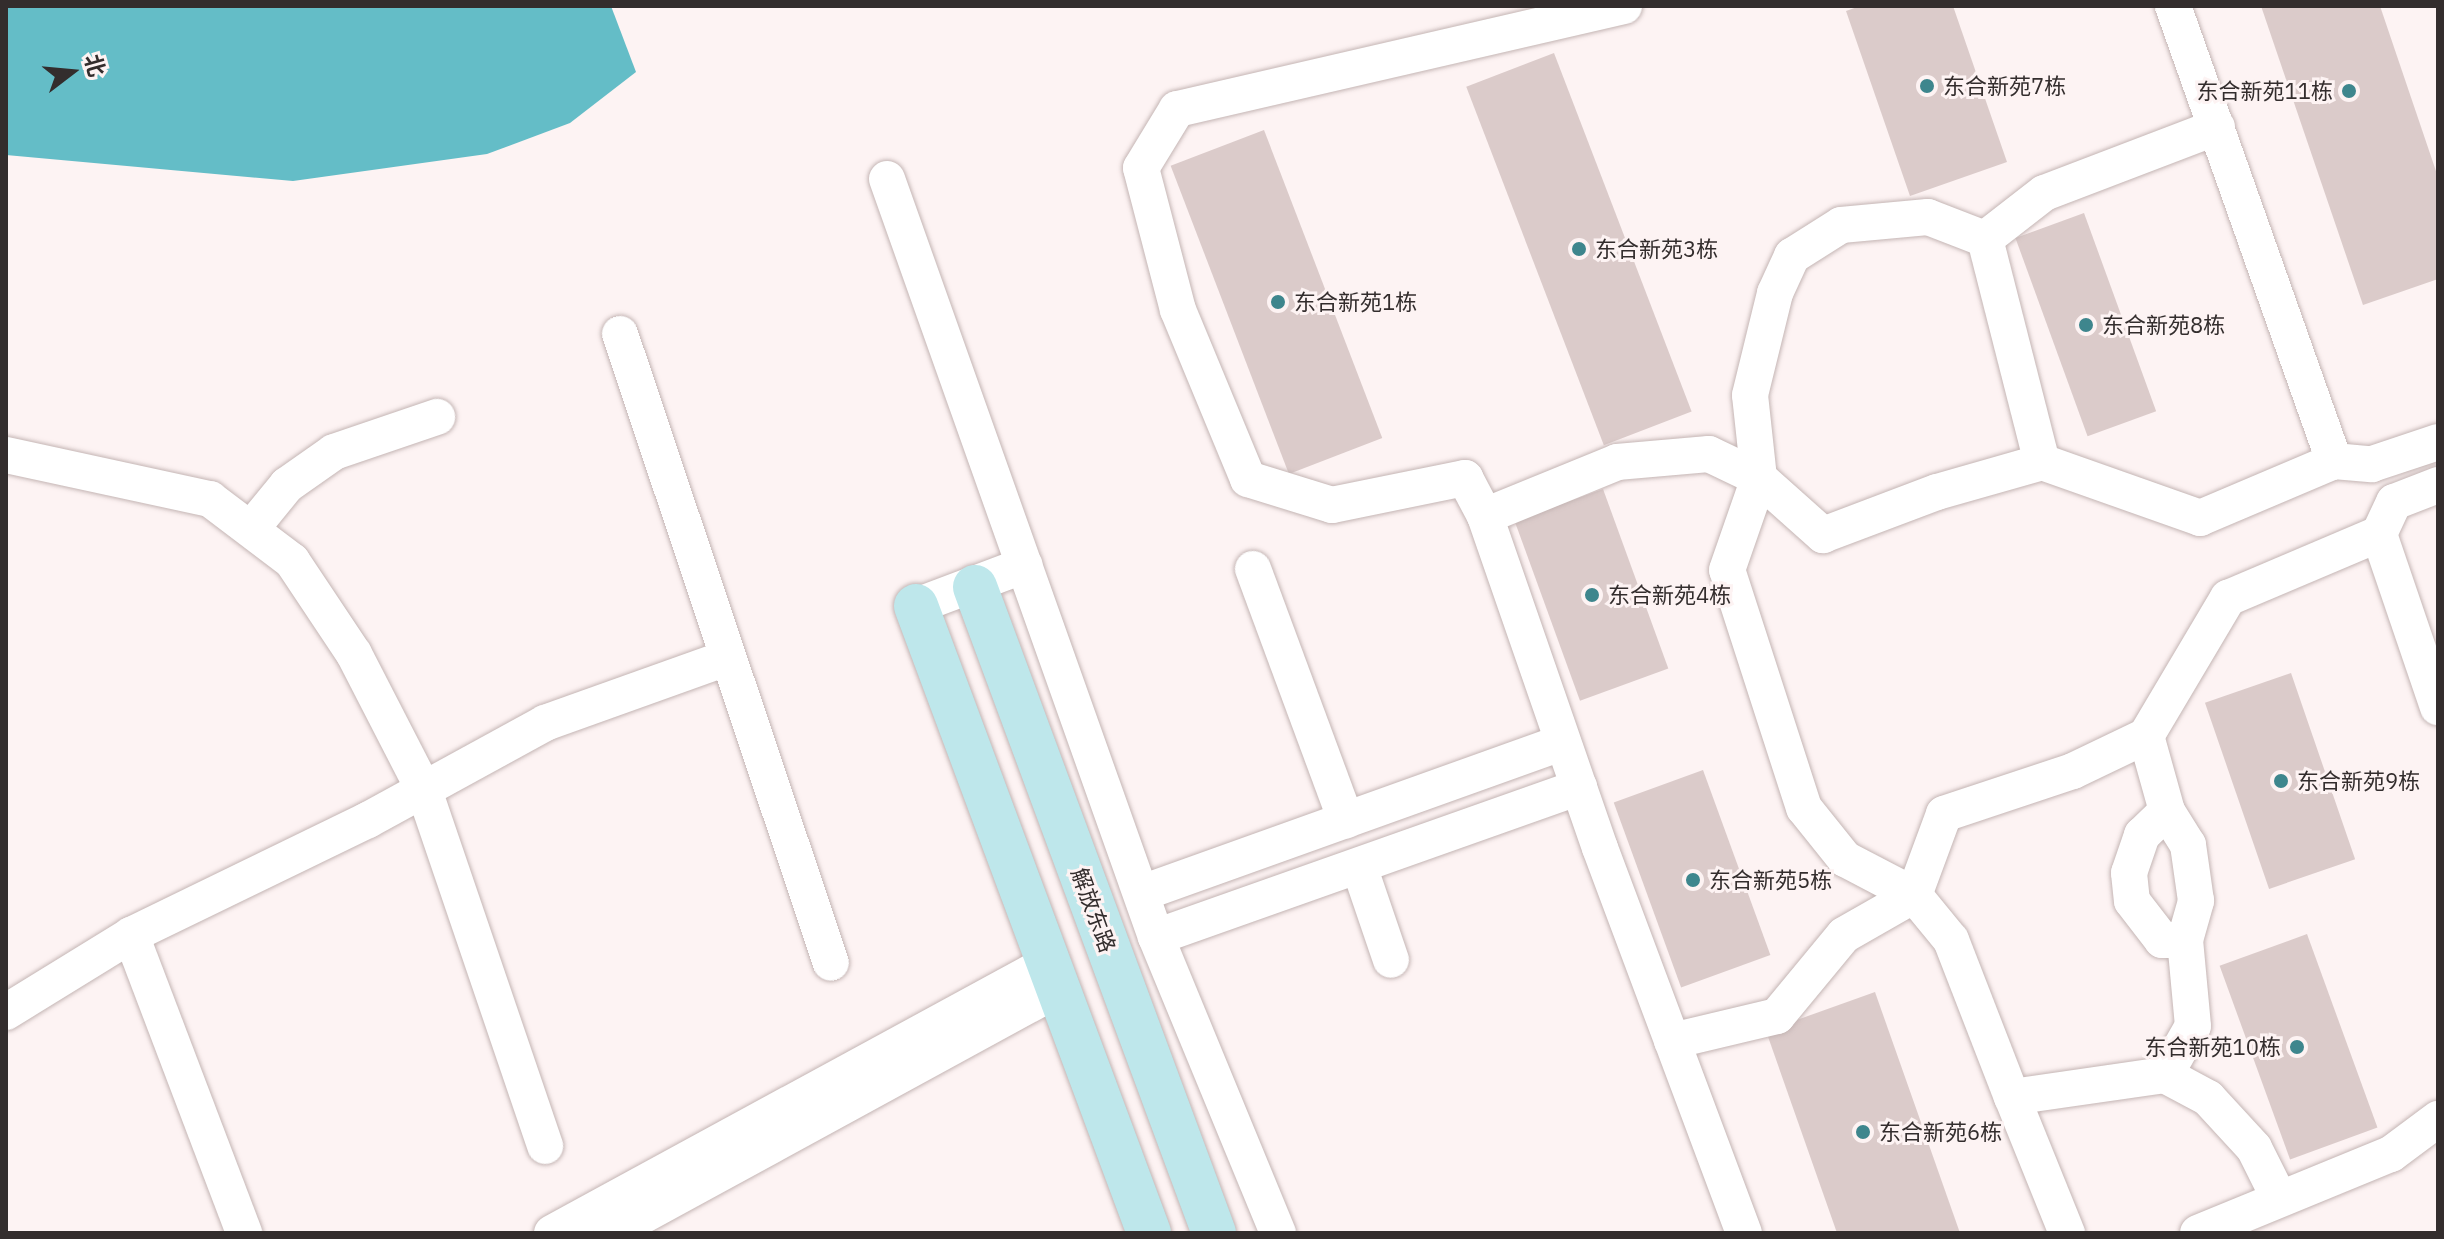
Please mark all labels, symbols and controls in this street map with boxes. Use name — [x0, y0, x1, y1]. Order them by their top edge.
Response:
north arrow — [32, 32, 112, 112]
text: 北 — [79, 51, 113, 80]
place label: 东合新苑7栋 — [1943, 73, 2066, 99]
marker: 东合新苑7栋 — [1918, 77, 1936, 95]
place label: 东合新苑11栋 — [2197, 78, 2333, 104]
marker: 东合新苑11栋 — [2340, 82, 2358, 100]
place label: 东合新苑3栋 — [1595, 236, 1718, 262]
marker: 东合新苑3栋 — [1570, 240, 1588, 258]
place label: 东合新苑1栋 — [1294, 289, 1417, 315]
marker: 东合新苑1栋 — [1269, 293, 1287, 311]
place label: 东合新苑8栋 — [2102, 312, 2225, 338]
marker: 东合新苑8栋 — [2077, 316, 2095, 334]
place label: 东合新苑4栋 — [1608, 582, 1731, 608]
marker: 东合新苑4栋 — [1583, 586, 1601, 604]
place label: 东合新苑9栋 — [2297, 768, 2420, 794]
marker: 东合新苑9栋 — [2272, 772, 2290, 790]
street label: 解放东路 — [1067, 864, 1121, 956]
place label: 东合新苑5栋 — [1709, 867, 1832, 893]
marker: 东合新苑5栋 — [1684, 871, 1702, 889]
place label: 东合新苑10栋 — [2145, 1034, 2281, 1060]
marker: 东合新苑10栋 — [2288, 1038, 2306, 1056]
place label: 东合新苑6栋 — [1879, 1119, 2002, 1145]
marker: 东合新苑6栋 — [1854, 1123, 1872, 1141]

